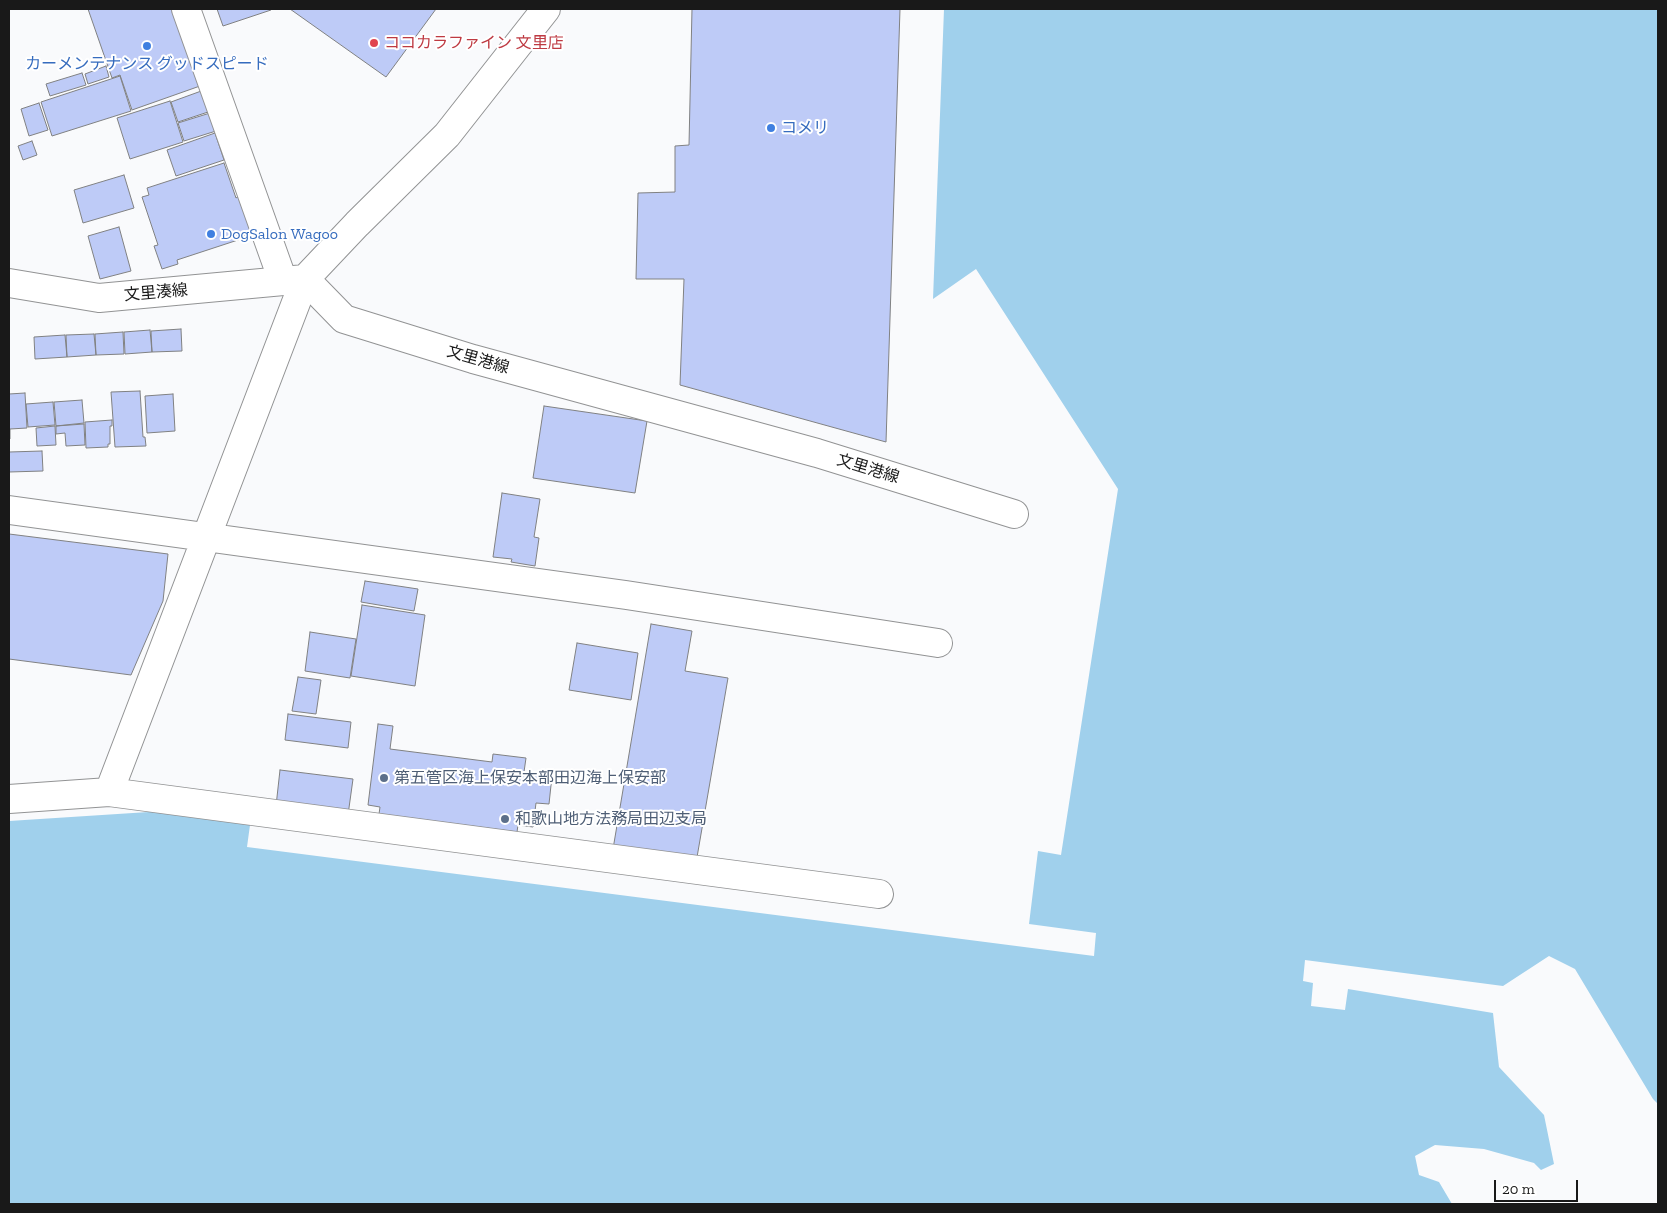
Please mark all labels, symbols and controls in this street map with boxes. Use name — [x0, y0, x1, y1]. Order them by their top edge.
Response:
place label: ココカラファイン 文里店 — [384, 33, 564, 53]
marker: ココカラファイン 文里店 — [368, 37, 380, 49]
marker: カーメンテナンス グッドスピード — [141, 40, 153, 52]
place label: カーメンテナンス グッドスピード — [25, 54, 269, 74]
place label: コメリ — [781, 118, 829, 138]
marker: コメリ — [765, 122, 777, 134]
place label: DogSalon Wagoo — [221, 224, 338, 244]
marker: DogSalon Wagoo — [205, 228, 217, 240]
street label: 文里湊線 — [123, 281, 189, 305]
street label: 文里港線 — [445, 342, 511, 378]
street label: 文里港線 — [835, 450, 901, 488]
place label: 第五管区海上保安本部田辺海上保安部 — [394, 768, 666, 788]
marker: 第五管区海上保安本部田辺海上保安部 — [378, 772, 390, 784]
place label: 和歌山地方法務局田辺支局 — [515, 809, 707, 829]
marker: 和歌山地方法務局田辺支局 — [499, 813, 511, 825]
scale bar — [1497, 1170, 1581, 1202]
text: 20 m — [1502, 1180, 1535, 1198]

